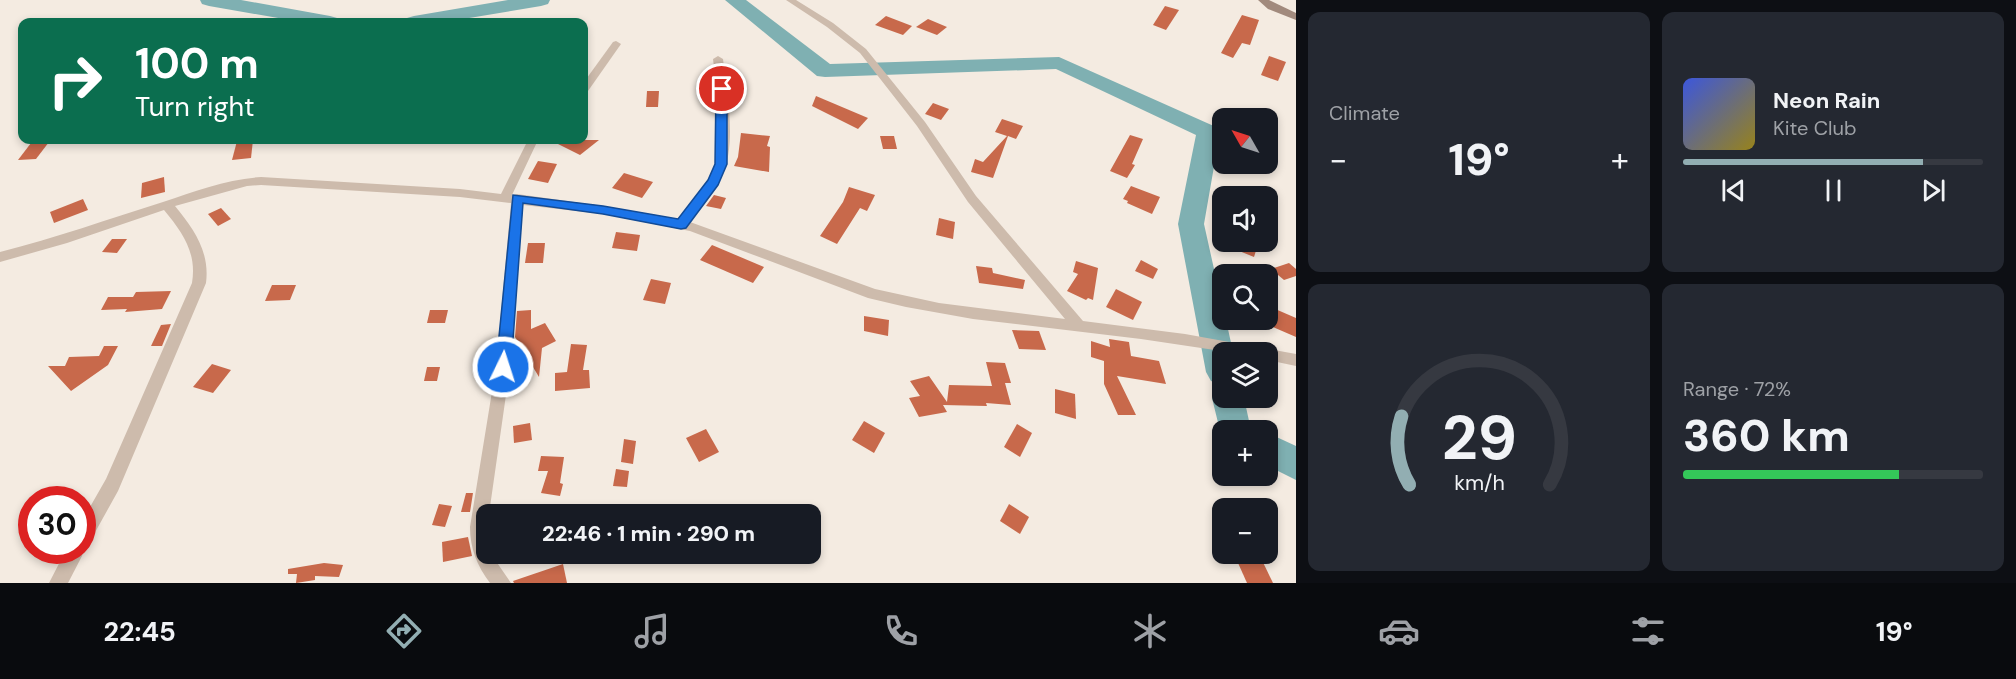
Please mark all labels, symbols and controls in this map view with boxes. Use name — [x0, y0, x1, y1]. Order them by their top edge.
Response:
text: 100 m — [135, 36, 259, 91]
icon: right — [36, 42, 114, 120]
pin — [696, 63, 747, 114]
icon: arrive — [705, 72, 738, 105]
text: Neon Rain — [1773, 86, 1880, 115]
text: Turn right — [135, 89, 255, 124]
text: Climate — [1329, 100, 1400, 126]
north arrow — [1212, 108, 1278, 174]
map controls — [1212, 108, 1278, 564]
text: Kite Club — [1773, 115, 1857, 141]
text: 19° — [1448, 130, 1510, 189]
text: − — [1329, 138, 1347, 181]
text: + — [1611, 138, 1629, 181]
icon: previous — [1717, 174, 1750, 207]
icon: pause — [1817, 174, 1850, 207]
icon: next — [1917, 174, 1950, 207]
button: sound — [1212, 186, 1278, 252]
button: search — [1212, 264, 1278, 330]
position arrow — [471, 335, 535, 399]
button: layers — [1212, 342, 1278, 408]
text: Range · 72% — [1683, 376, 1791, 402]
text: 29 — [1441, 397, 1517, 478]
text: 360 km — [1683, 406, 1850, 465]
button: + — [1212, 420, 1278, 486]
text: km/h — [1454, 469, 1504, 497]
speed limit sign: 30 — [18, 486, 96, 564]
button: − — [1212, 498, 1278, 564]
text: 22:46 · 1 min · 290 m — [542, 519, 755, 548]
icon: directions — [383, 610, 425, 652]
icon: music — [631, 610, 673, 652]
icon: phone — [880, 610, 922, 652]
icon: climate — [1129, 610, 1171, 652]
icon: car — [1378, 610, 1420, 652]
icon: filters — [1627, 610, 1669, 652]
text: 22:45 — [103, 614, 176, 649]
text: 19° — [1876, 614, 1912, 649]

